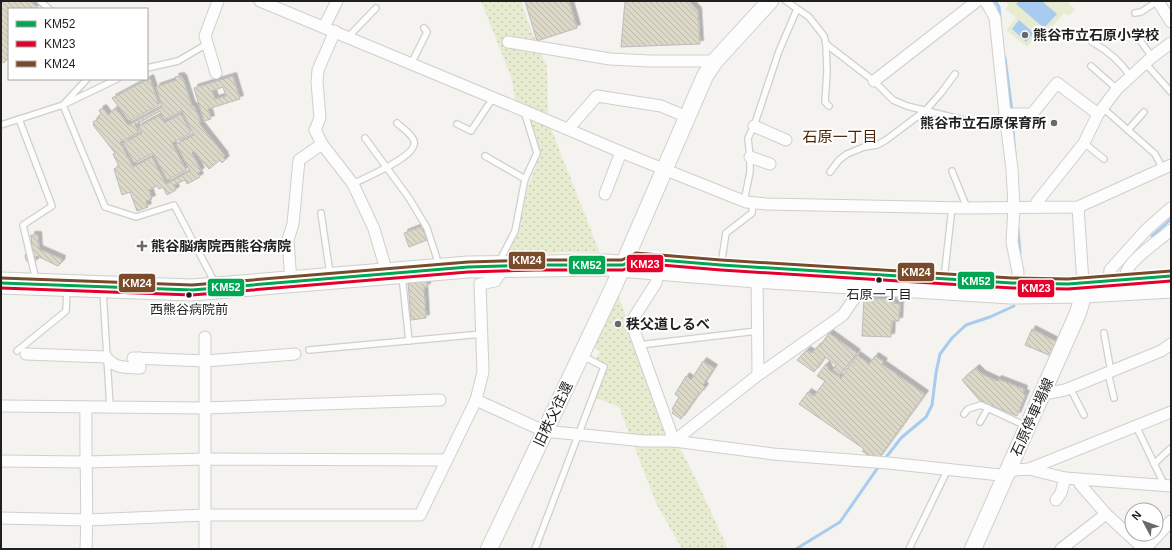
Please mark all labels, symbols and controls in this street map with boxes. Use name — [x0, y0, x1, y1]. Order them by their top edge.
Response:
legend — [8, 8, 148, 80]
text: KM52 — [44, 17, 76, 31]
place label: 熊谷市立石原小学校 — [1033, 27, 1159, 43]
marker: 熊谷市立石原小学校 — [1020, 30, 1030, 40]
text: KM23 — [44, 37, 76, 51]
text: KM24 — [44, 57, 76, 71]
place label: 熊谷市立石原保育所 — [920, 115, 1046, 131]
marker: 熊谷市立石原保育所 — [1049, 118, 1059, 128]
district label: 石原一丁目 — [802, 128, 878, 145]
place label: 熊谷脳病院西熊谷病院 — [151, 238, 291, 254]
marker: 熊谷脳病院西熊谷病院 — [136, 240, 148, 252]
line badge: KM24 — [508, 251, 546, 270]
text: KM24 — [512, 254, 543, 266]
line badge: KM23 — [626, 254, 664, 273]
line badge: KM52 — [568, 255, 606, 275]
text: KM23 — [630, 258, 660, 270]
text: KM52 — [572, 259, 602, 271]
line badge: KM24 — [897, 262, 935, 282]
text: KM24 — [901, 266, 932, 278]
line badge: KM52 — [957, 271, 995, 290]
line badge: KM24 — [118, 273, 156, 293]
marker: 石原一丁目 — [874, 275, 884, 285]
text: KM52 — [961, 275, 991, 287]
text: KM24 — [122, 277, 153, 289]
line badge: KM52 — [207, 278, 245, 297]
line badge: KM23 — [1017, 279, 1055, 298]
text: KM52 — [211, 281, 241, 293]
text: KM23 — [1021, 282, 1051, 294]
place label: 石原一丁目 — [846, 287, 912, 302]
marker: 西熊谷病院前 — [184, 290, 194, 300]
place label: 西熊谷病院前 — [150, 302, 228, 317]
place label: 秩父道しるべ — [626, 316, 710, 332]
marker: 秩父道しるべ — [613, 319, 623, 329]
street label: 石原停車場線 — [1008, 375, 1056, 459]
street label: 旧秩父往還 — [530, 379, 576, 449]
north arrow — [1124, 502, 1164, 542]
text: N — [1129, 508, 1144, 522]

